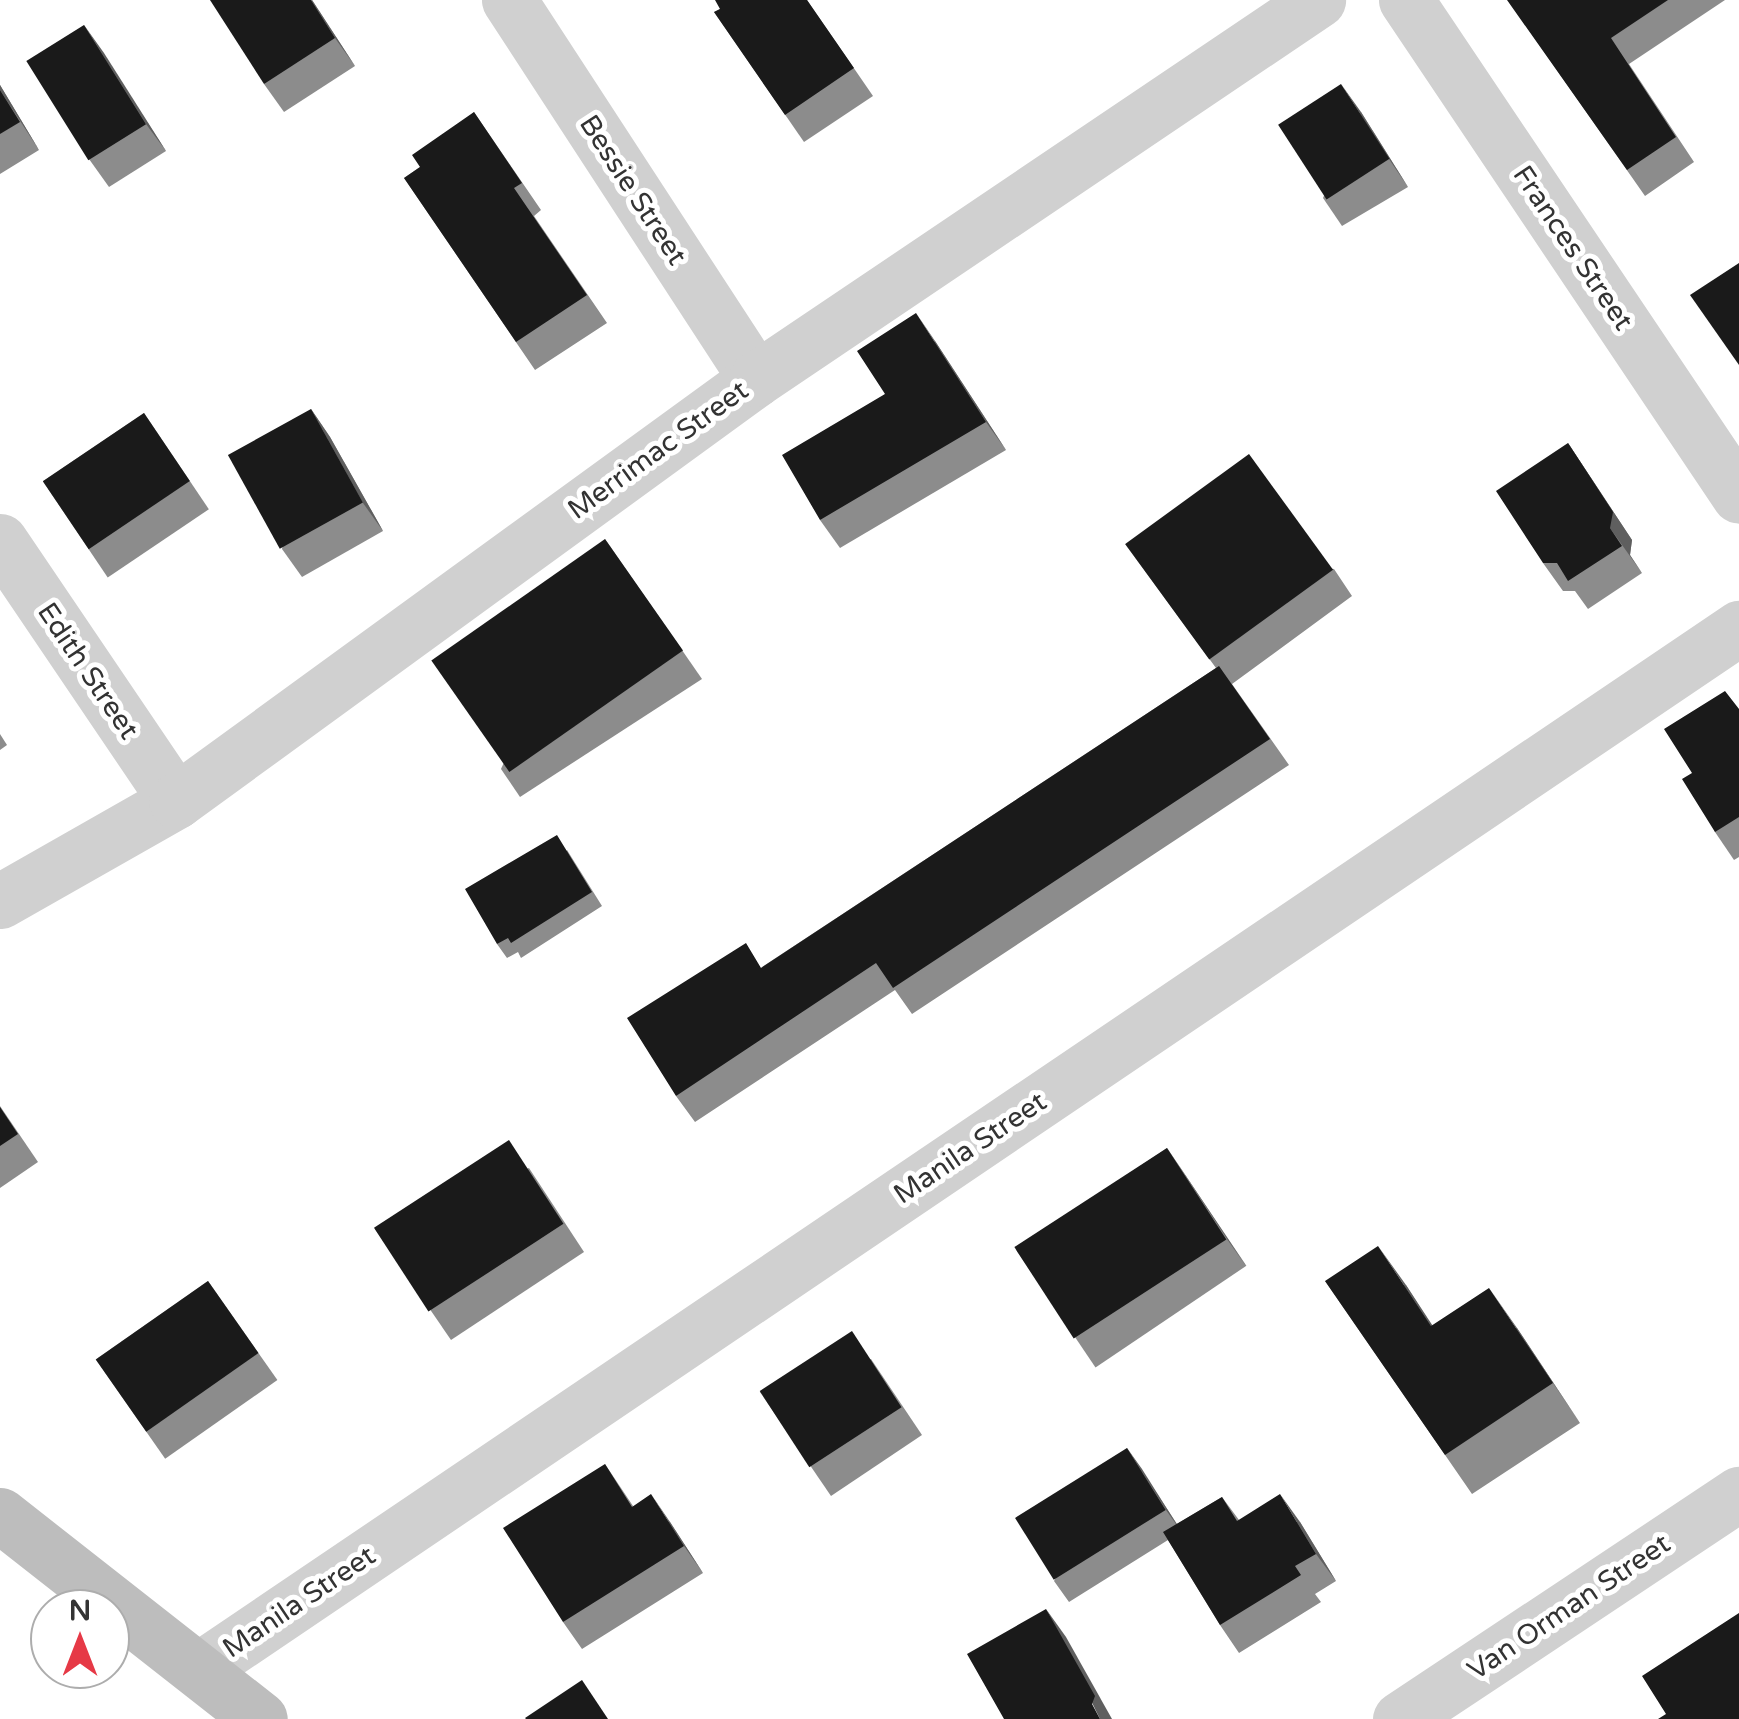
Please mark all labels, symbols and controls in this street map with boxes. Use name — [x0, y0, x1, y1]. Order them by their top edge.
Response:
street label: Bessie Street — [572, 109, 694, 271]
street label: Frances Street — [1506, 159, 1640, 337]
street label: Merrimac Street — [561, 373, 755, 527]
street label: Edith Street — [30, 596, 146, 746]
street label: Manila Street — [887, 1085, 1053, 1211]
street label: Van Orman Street — [1461, 1527, 1677, 1687]
street label: Manila Street — [216, 1539, 382, 1665]
north arrow — [30, 1589, 130, 1689]
text: N — [69, 1594, 91, 1628]

